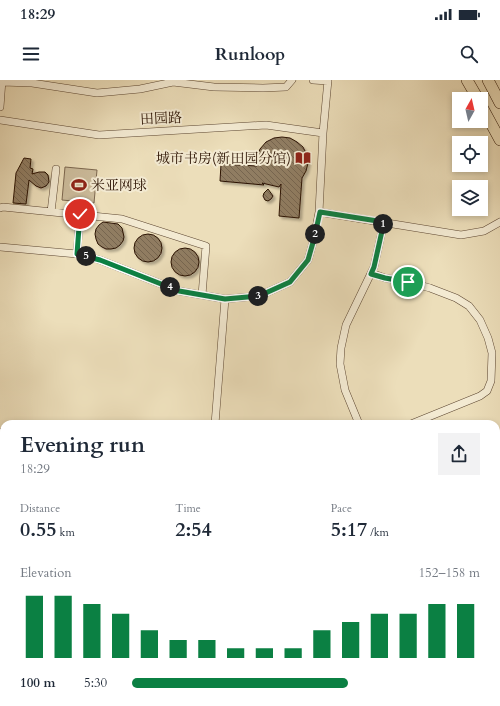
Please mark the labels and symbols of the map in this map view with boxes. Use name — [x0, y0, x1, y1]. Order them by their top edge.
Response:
north arrow — [452, 92, 488, 128]
street label: 田园路 — [140, 108, 182, 129]
place label: 城市书房(新田园分馆) — [156, 149, 291, 168]
library icon: 城市书房(新田园分馆) — [294, 149, 312, 167]
sports icon: 米亚网球 — [70, 176, 88, 194]
place label: 米亚网球 — [91, 176, 147, 195]
pin — [63, 197, 97, 231]
pin: 1 — [373, 214, 393, 234]
pin: 2 — [305, 224, 325, 244]
pin: 5 — [76, 246, 96, 266]
pin — [391, 265, 425, 299]
pin: 4 — [160, 277, 180, 297]
pin: 3 — [248, 286, 268, 306]

